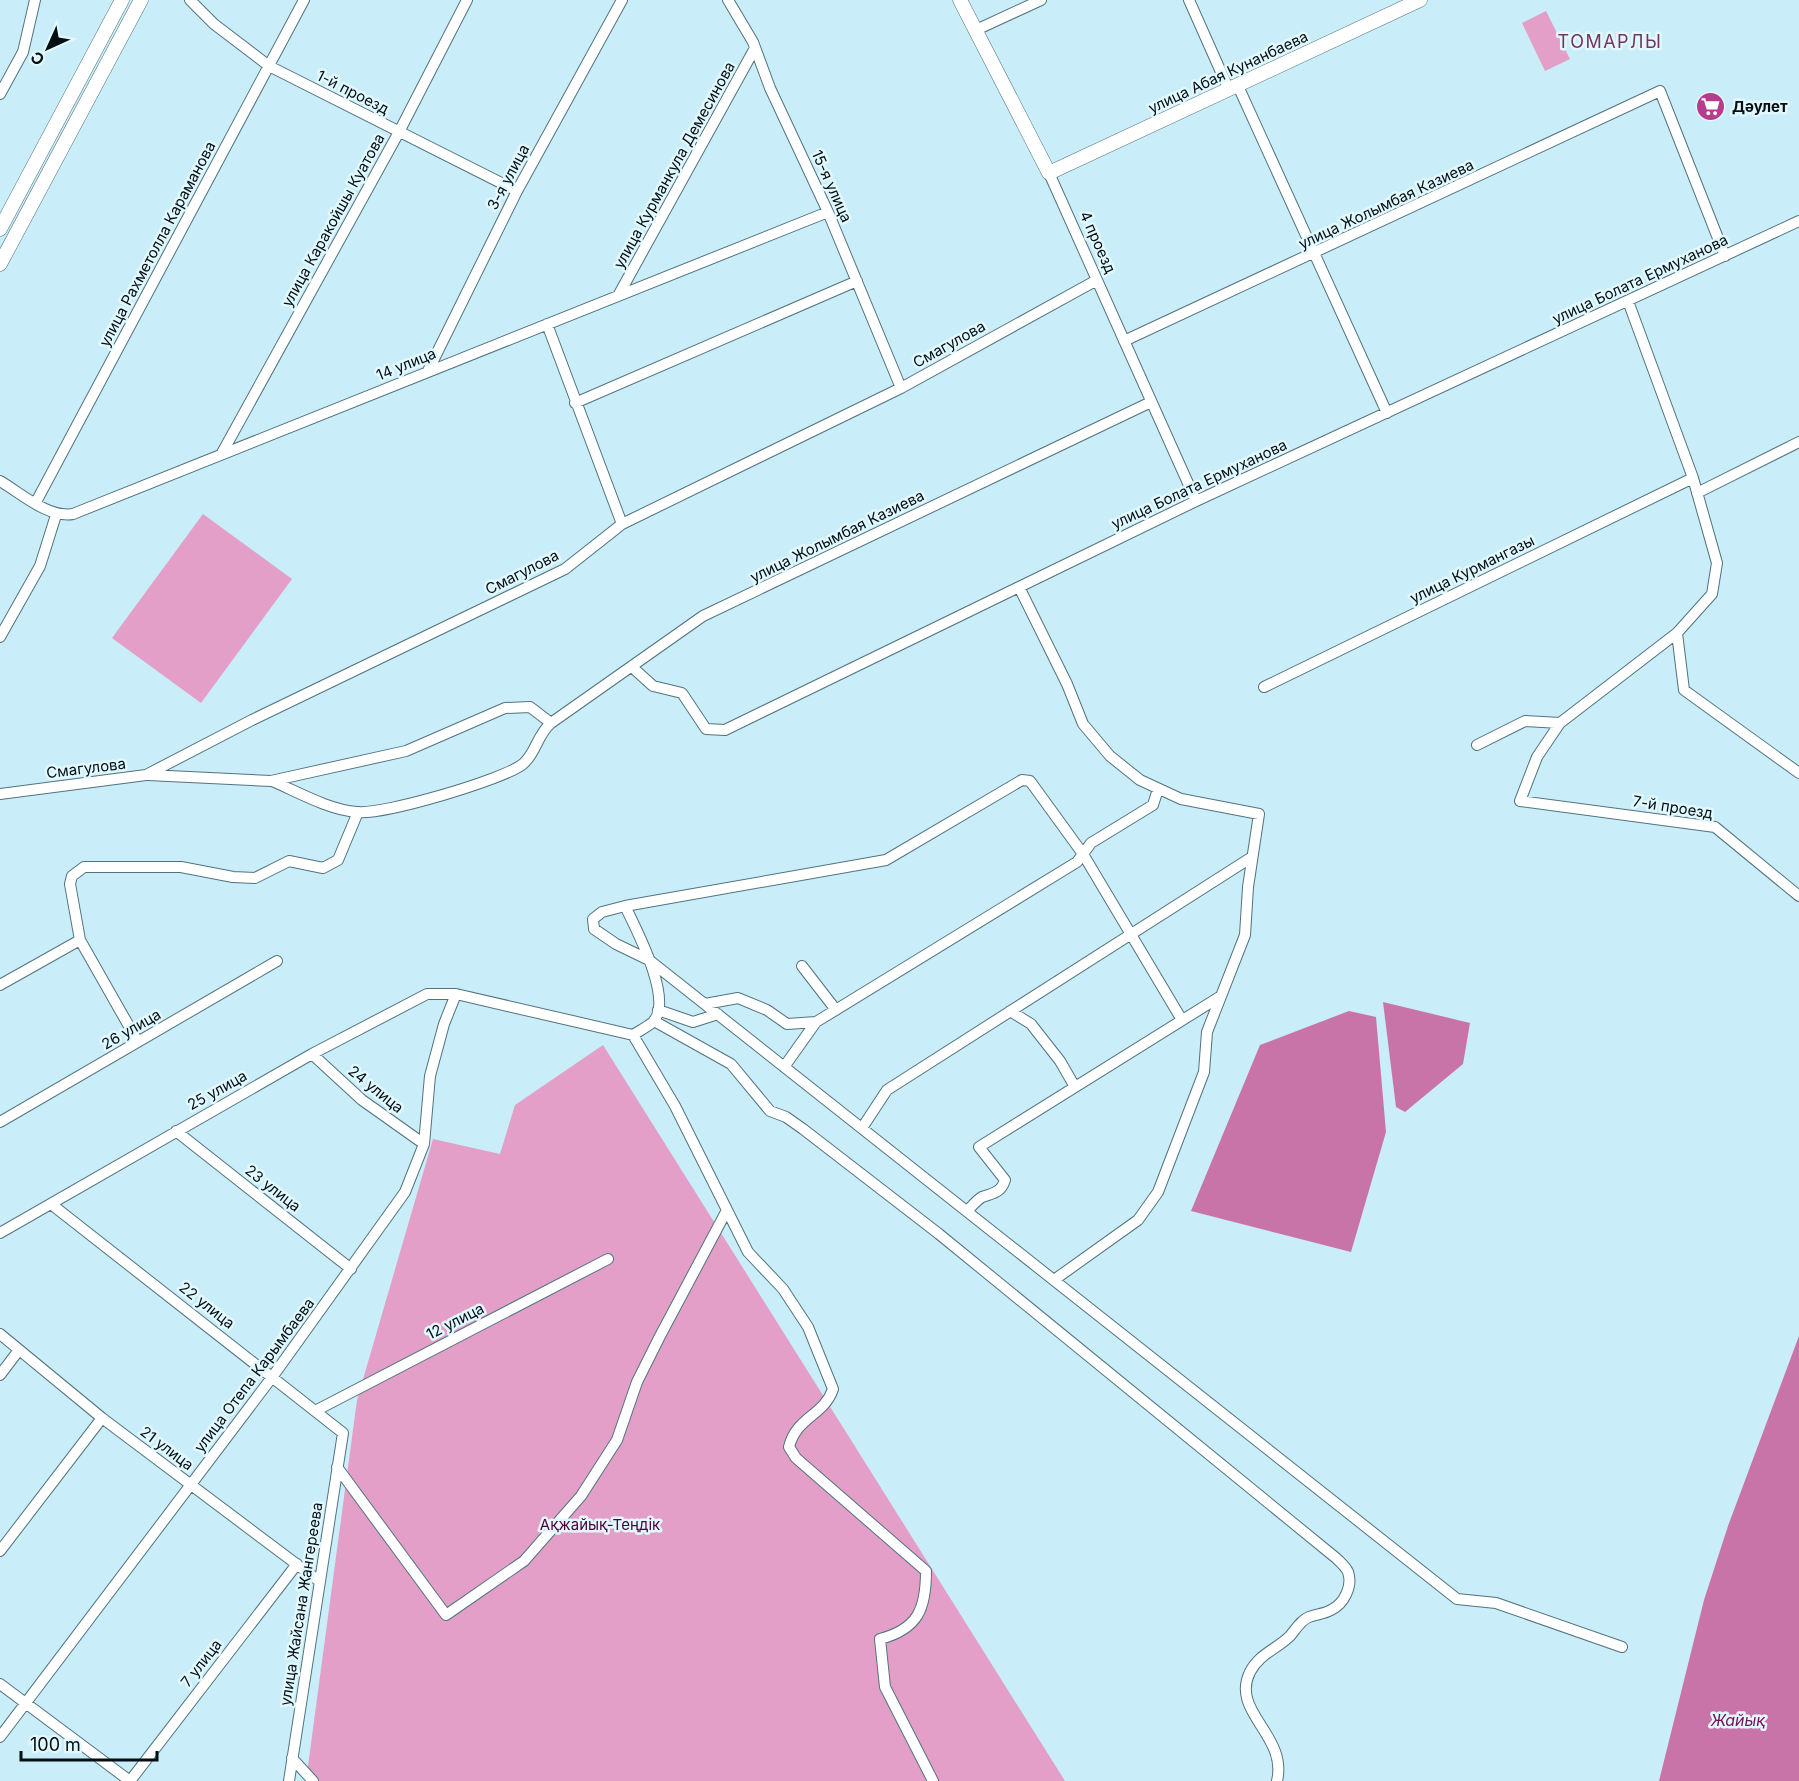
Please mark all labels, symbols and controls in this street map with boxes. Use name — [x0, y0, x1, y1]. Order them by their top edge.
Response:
north arrow — [18, 18, 78, 78]
street label: улица Абая Кунанбаева — [1145, 27, 1311, 117]
district label: ТОМАРЛЫ — [1558, 31, 1662, 52]
text: С — [26, 47, 49, 70]
street label: улица Курманкула Демесинова — [609, 58, 739, 272]
street label: 1-й проезд — [314, 66, 392, 118]
supermarket icon: Дәулет — [1695, 90, 1727, 122]
place label: Дәулет — [1732, 97, 1788, 116]
street label: улица Каракойшы Куатова — [277, 130, 389, 310]
street label: улица Рахметолла Караманова — [95, 138, 219, 350]
street label: 3-я улица — [483, 141, 533, 213]
street label: 15-я улица — [808, 147, 856, 225]
street label: улица Жолымбая Казиева — [1295, 155, 1477, 253]
street label: 4 проезд — [1076, 208, 1120, 276]
street label: улица Болата Ермуханова — [1549, 230, 1731, 328]
street label: Смагулова — [909, 316, 989, 372]
street label: 14 улица — [373, 343, 439, 385]
street label: улица Болата Ермуханова — [1108, 435, 1290, 533]
street label: улица Жолымбая Казиева — [747, 486, 927, 586]
street label: улица Курмангазы — [1407, 531, 1537, 607]
street label: Смагулова — [482, 545, 562, 599]
street label: Смагулова — [45, 754, 127, 782]
street label: 7-й проезд — [1631, 791, 1715, 823]
street label: 26 улица — [98, 1004, 164, 1054]
street label: 24 улица — [345, 1061, 407, 1117]
street label: 25 улица — [184, 1066, 250, 1114]
street label: 23 улица — [241, 1160, 305, 1216]
street label: 22 улица — [175, 1277, 239, 1333]
street label: улица Отепа Карымбаева — [190, 1294, 318, 1456]
street label: 12 улица — [423, 1298, 487, 1344]
street label: 21 улица — [136, 1422, 198, 1474]
street label: улица Жайсана Жангереева — [276, 1501, 326, 1707]
park label: Ақжайық-Теңдік — [540, 1515, 660, 1534]
street label: 7 улица — [176, 1635, 226, 1691]
water label: Жайық — [1710, 1710, 1766, 1730]
scale bar — [21, 1724, 158, 1762]
text: 100 m — [30, 1734, 81, 1755]

